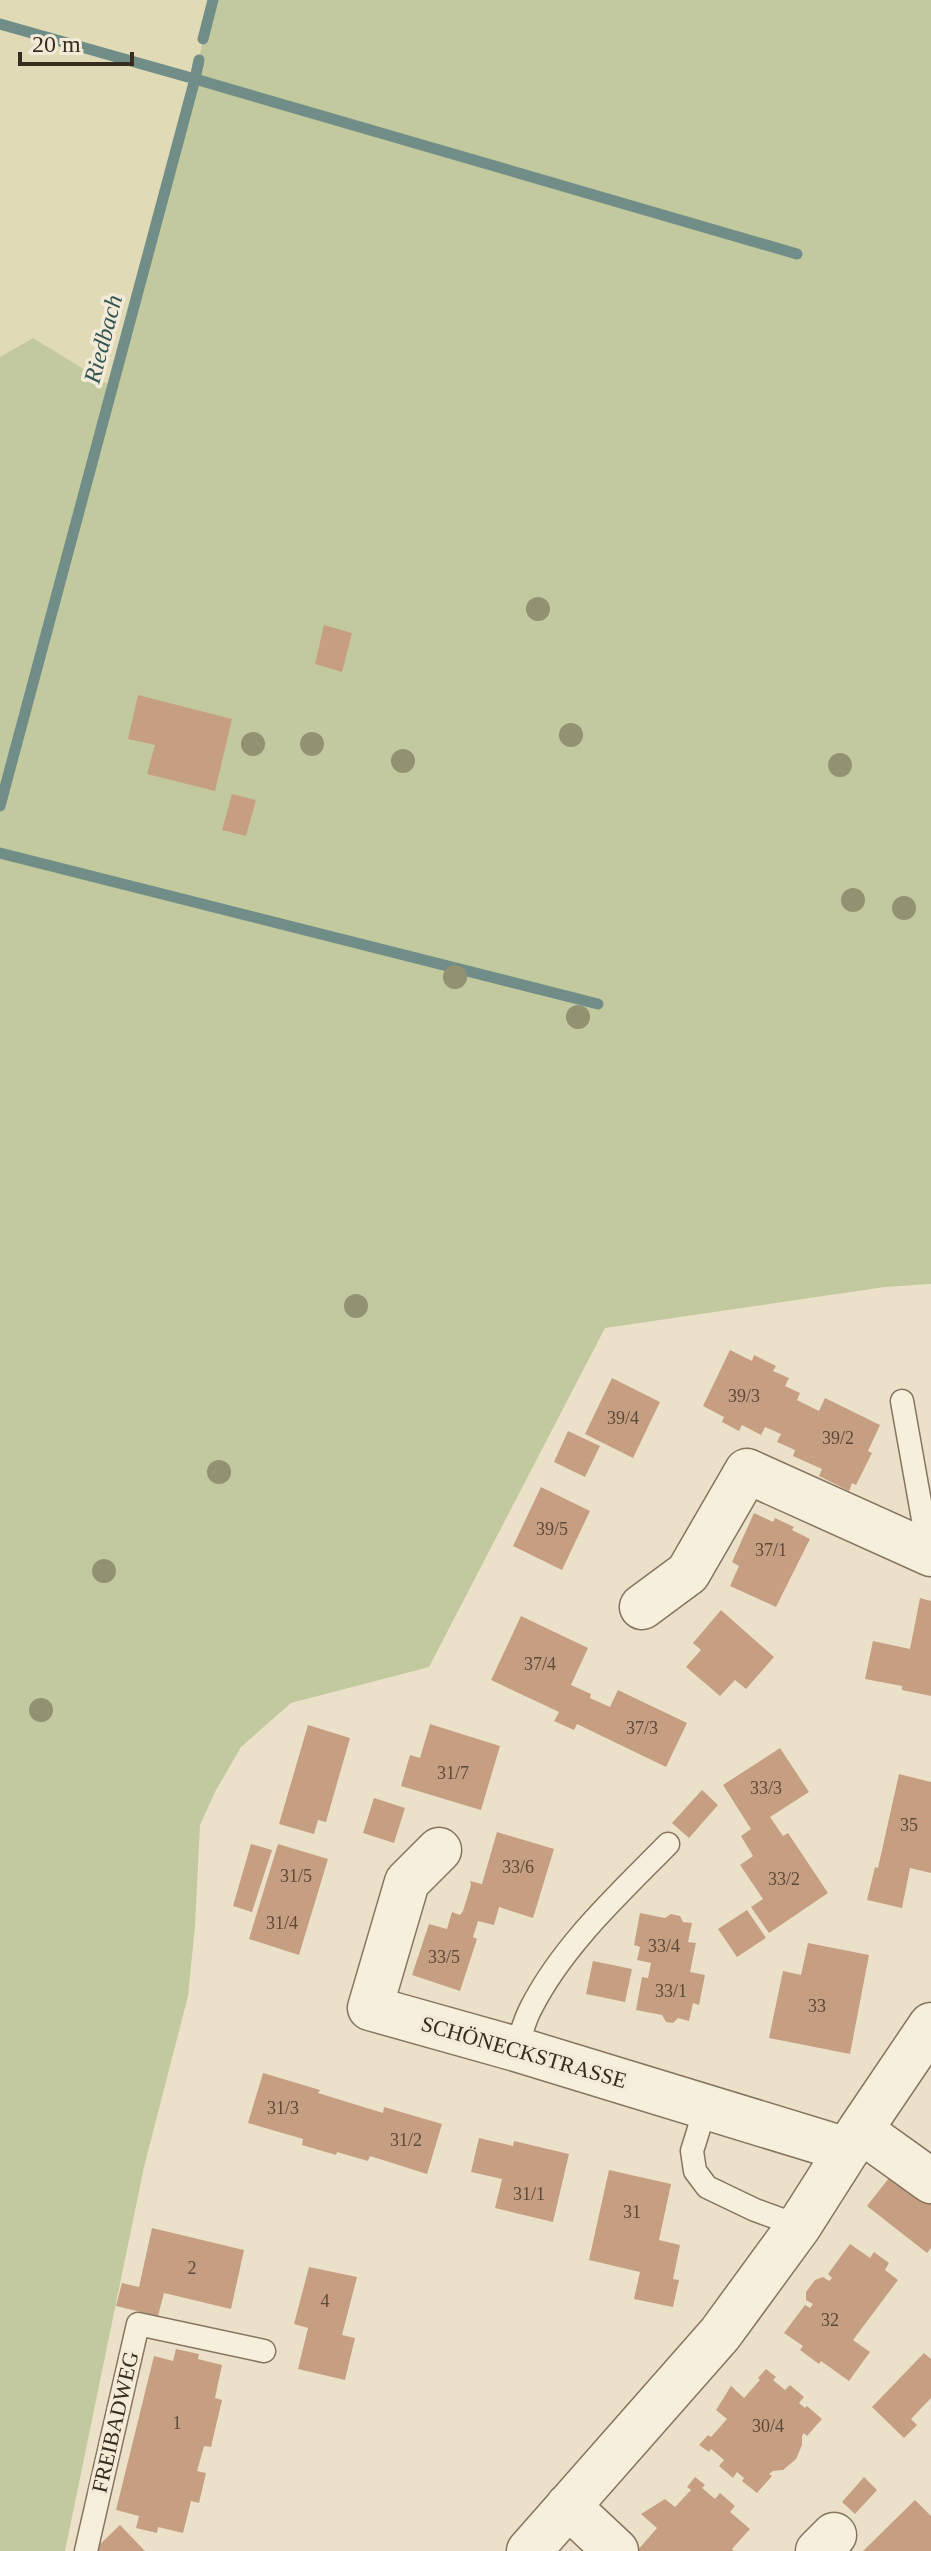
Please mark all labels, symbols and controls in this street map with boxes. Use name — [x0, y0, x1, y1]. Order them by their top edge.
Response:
scale bar — [20, 16, 132, 66]
text: 20 m — [32, 31, 81, 57]
water label: Riedbach — [78, 292, 127, 387]
house number: 39/3 — [728, 1386, 760, 1406]
house number: 39/4 — [607, 1408, 639, 1428]
house number: 39/2 — [822, 1428, 854, 1448]
house number: 39/5 — [536, 1519, 568, 1539]
house number: 37/1 — [755, 1540, 787, 1560]
house number: 37/4 — [524, 1654, 556, 1674]
house number: 37/3 — [626, 1718, 658, 1738]
house number: 31/7 — [437, 1763, 469, 1783]
house number: 33/3 — [750, 1778, 782, 1798]
house number: 35 — [900, 1815, 918, 1835]
house number: 33/6 — [502, 1857, 534, 1877]
house number: 31/5 — [280, 1866, 312, 1886]
house number: 33/2 — [768, 1869, 800, 1889]
house number: 31/4 — [266, 1913, 298, 1933]
house number: 33/4 — [648, 1936, 680, 1956]
house number: 33/5 — [428, 1947, 460, 1967]
house number: 33/1 — [655, 1981, 687, 2001]
house number: 33 — [808, 1996, 826, 2016]
street label: SCHÖNECKSTRASSE — [418, 2011, 630, 2093]
house number: 31/3 — [267, 2098, 299, 2118]
house number: 31/2 — [390, 2130, 422, 2150]
house number: 31/1 — [513, 2184, 545, 2204]
house number: 31 — [623, 2202, 641, 2222]
house number: 2 — [188, 2258, 197, 2278]
house number: 4 — [321, 2291, 330, 2311]
house number: 32 — [821, 2310, 839, 2330]
street label: FREIBADWEG — [87, 2349, 143, 2495]
house number: 1 — [173, 2413, 182, 2433]
house number: 30/4 — [752, 2416, 784, 2436]

